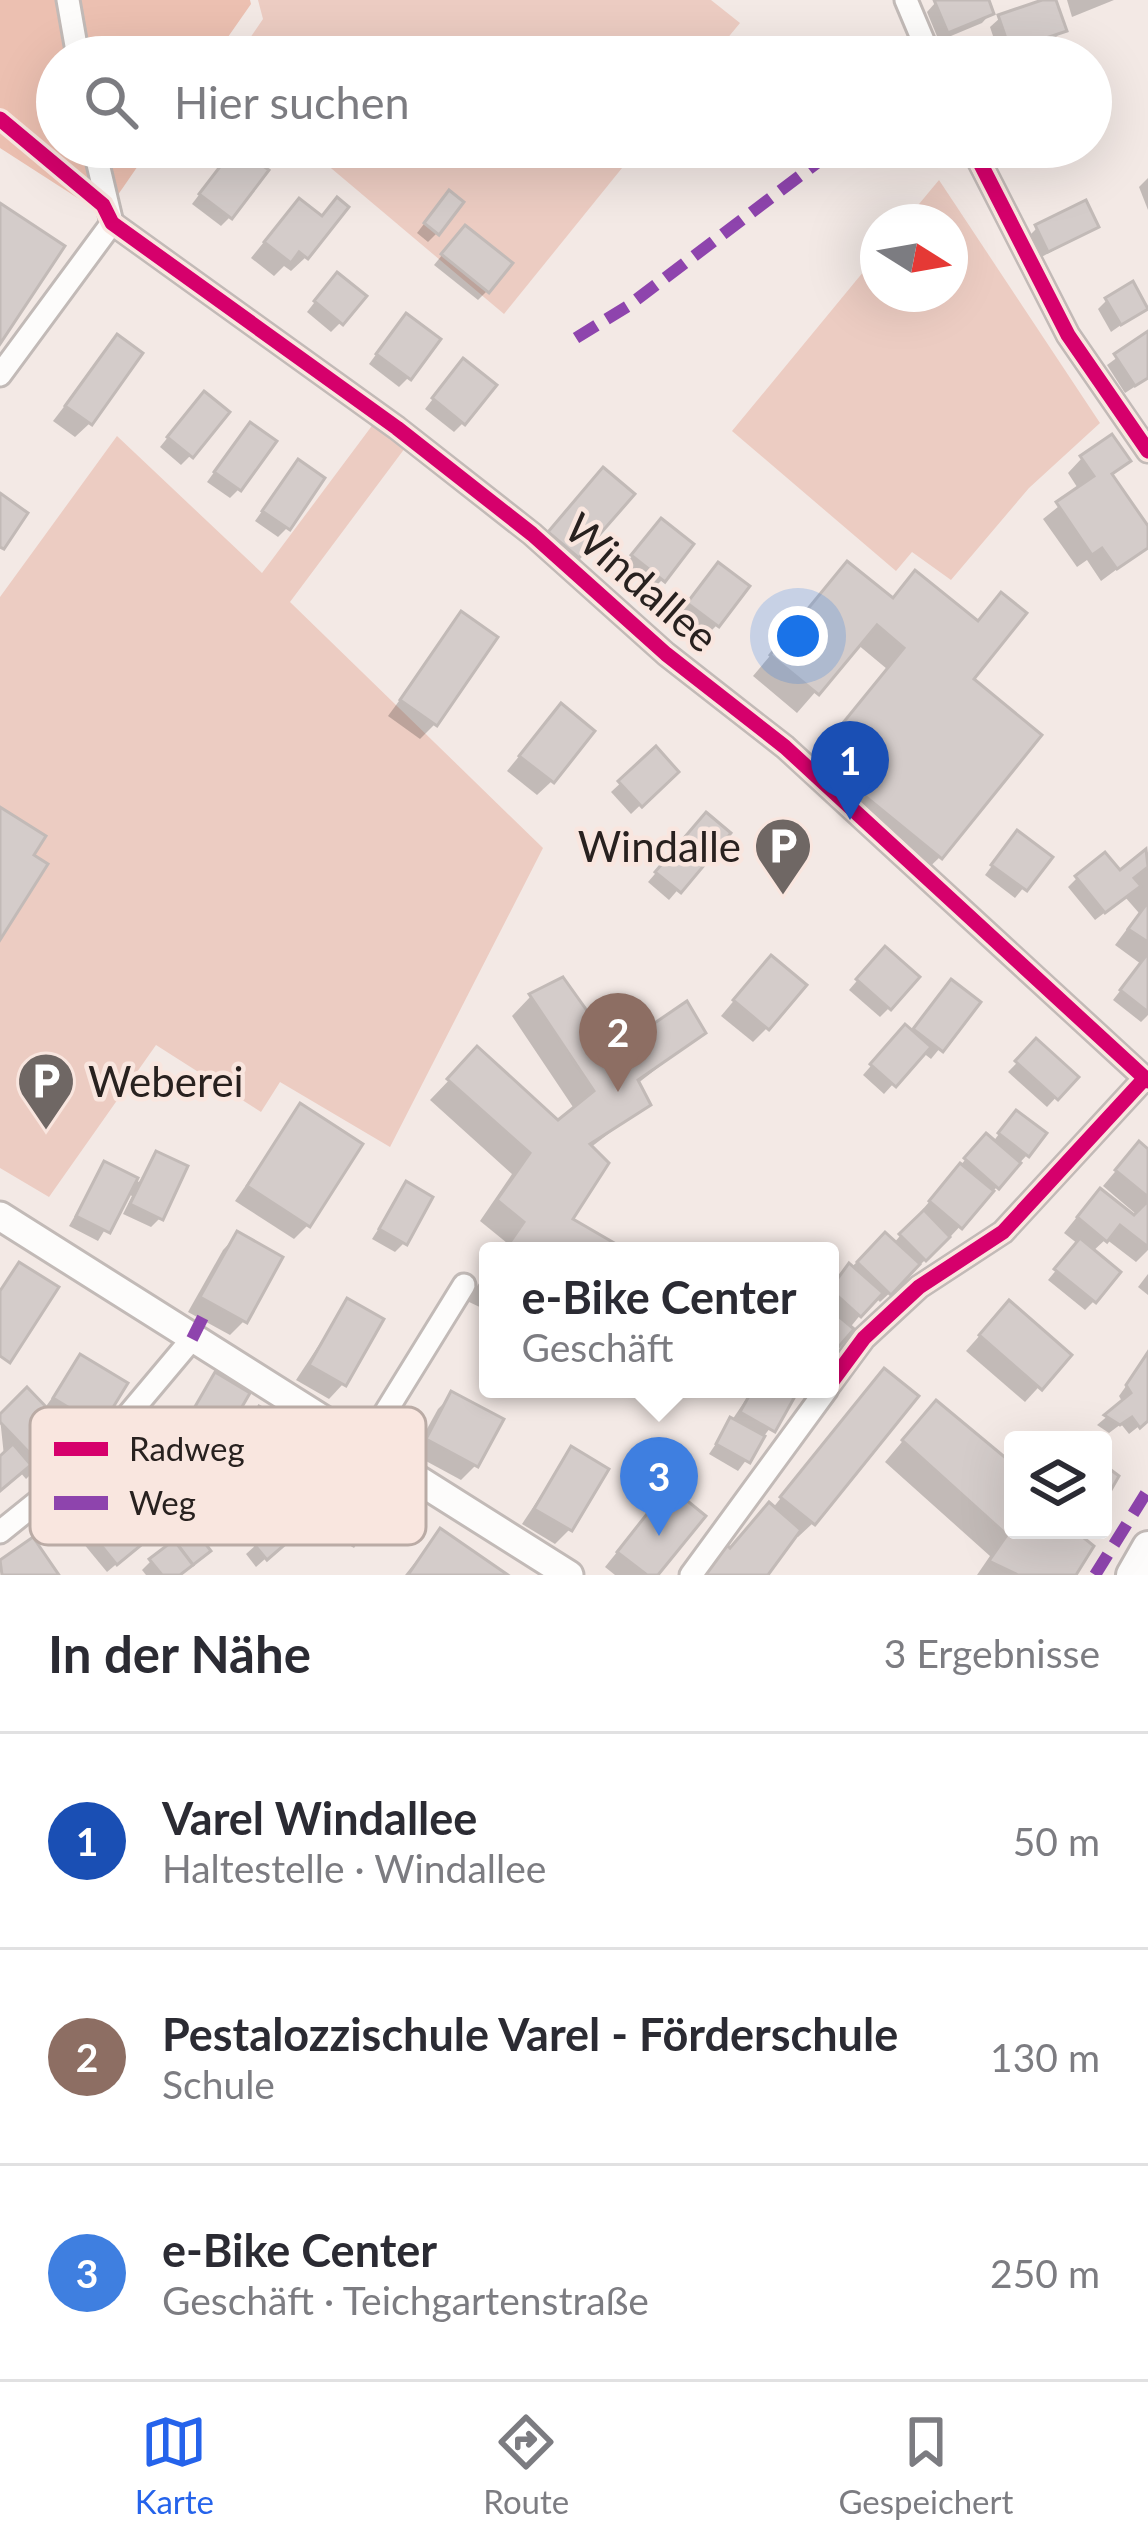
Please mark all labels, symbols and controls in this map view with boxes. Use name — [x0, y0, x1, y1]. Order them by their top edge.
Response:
search box — [36, 36, 1112, 168]
icon: search — [78, 69, 144, 135]
text: Hier suchen — [174, 75, 410, 129]
north arrow — [860, 204, 968, 312]
street label: Windallee — [556, 502, 728, 662]
your location — [768, 606, 828, 666]
pin: 1 — [811, 721, 889, 820]
parking icon: Windalle — [752, 815, 814, 897]
place label: Windalle — [578, 821, 741, 871]
pin: 2 — [579, 993, 657, 1092]
parking icon: Weberei — [15, 1050, 77, 1132]
place label: Weberei — [88, 1056, 244, 1106]
popup — [479, 1242, 839, 1398]
text: e-Bike Center — [521, 1270, 797, 1324]
text: Geschäft — [521, 1324, 673, 1370]
legend — [30, 1407, 426, 1545]
text: Radweg — [129, 1428, 245, 1468]
map controls — [1004, 1431, 1112, 1539]
button: layers — [1004, 1431, 1112, 1539]
pin: 3 — [620, 1437, 698, 1536]
text: Weg — [129, 1482, 196, 1522]
text: In der Nähe — [48, 1623, 311, 1684]
text: 3 Ergebnisse — [884, 1630, 1100, 1676]
text: Varel Windallee — [162, 1791, 477, 1845]
text: 1 — [76, 1818, 98, 1864]
text: 50 m — [1013, 1818, 1100, 1864]
text: Haltestelle · Windallee — [162, 1845, 546, 1891]
text: Pestalozzischule Varel - Förderschule — [162, 2007, 898, 2061]
text: 2 — [76, 2034, 98, 2080]
text: 130 m — [990, 2034, 1100, 2080]
text: Schule — [162, 2061, 275, 2107]
text: e-Bike Center — [162, 2223, 437, 2277]
text: 3 — [76, 2250, 98, 2296]
text: 250 m — [990, 2250, 1100, 2296]
text: Geschäft · Teichgartenstraße — [162, 2277, 649, 2323]
tab: Karte — [135, 2409, 214, 2521]
tab: Route — [483, 2409, 569, 2521]
tab: Gespeichert — [838, 2409, 1013, 2521]

